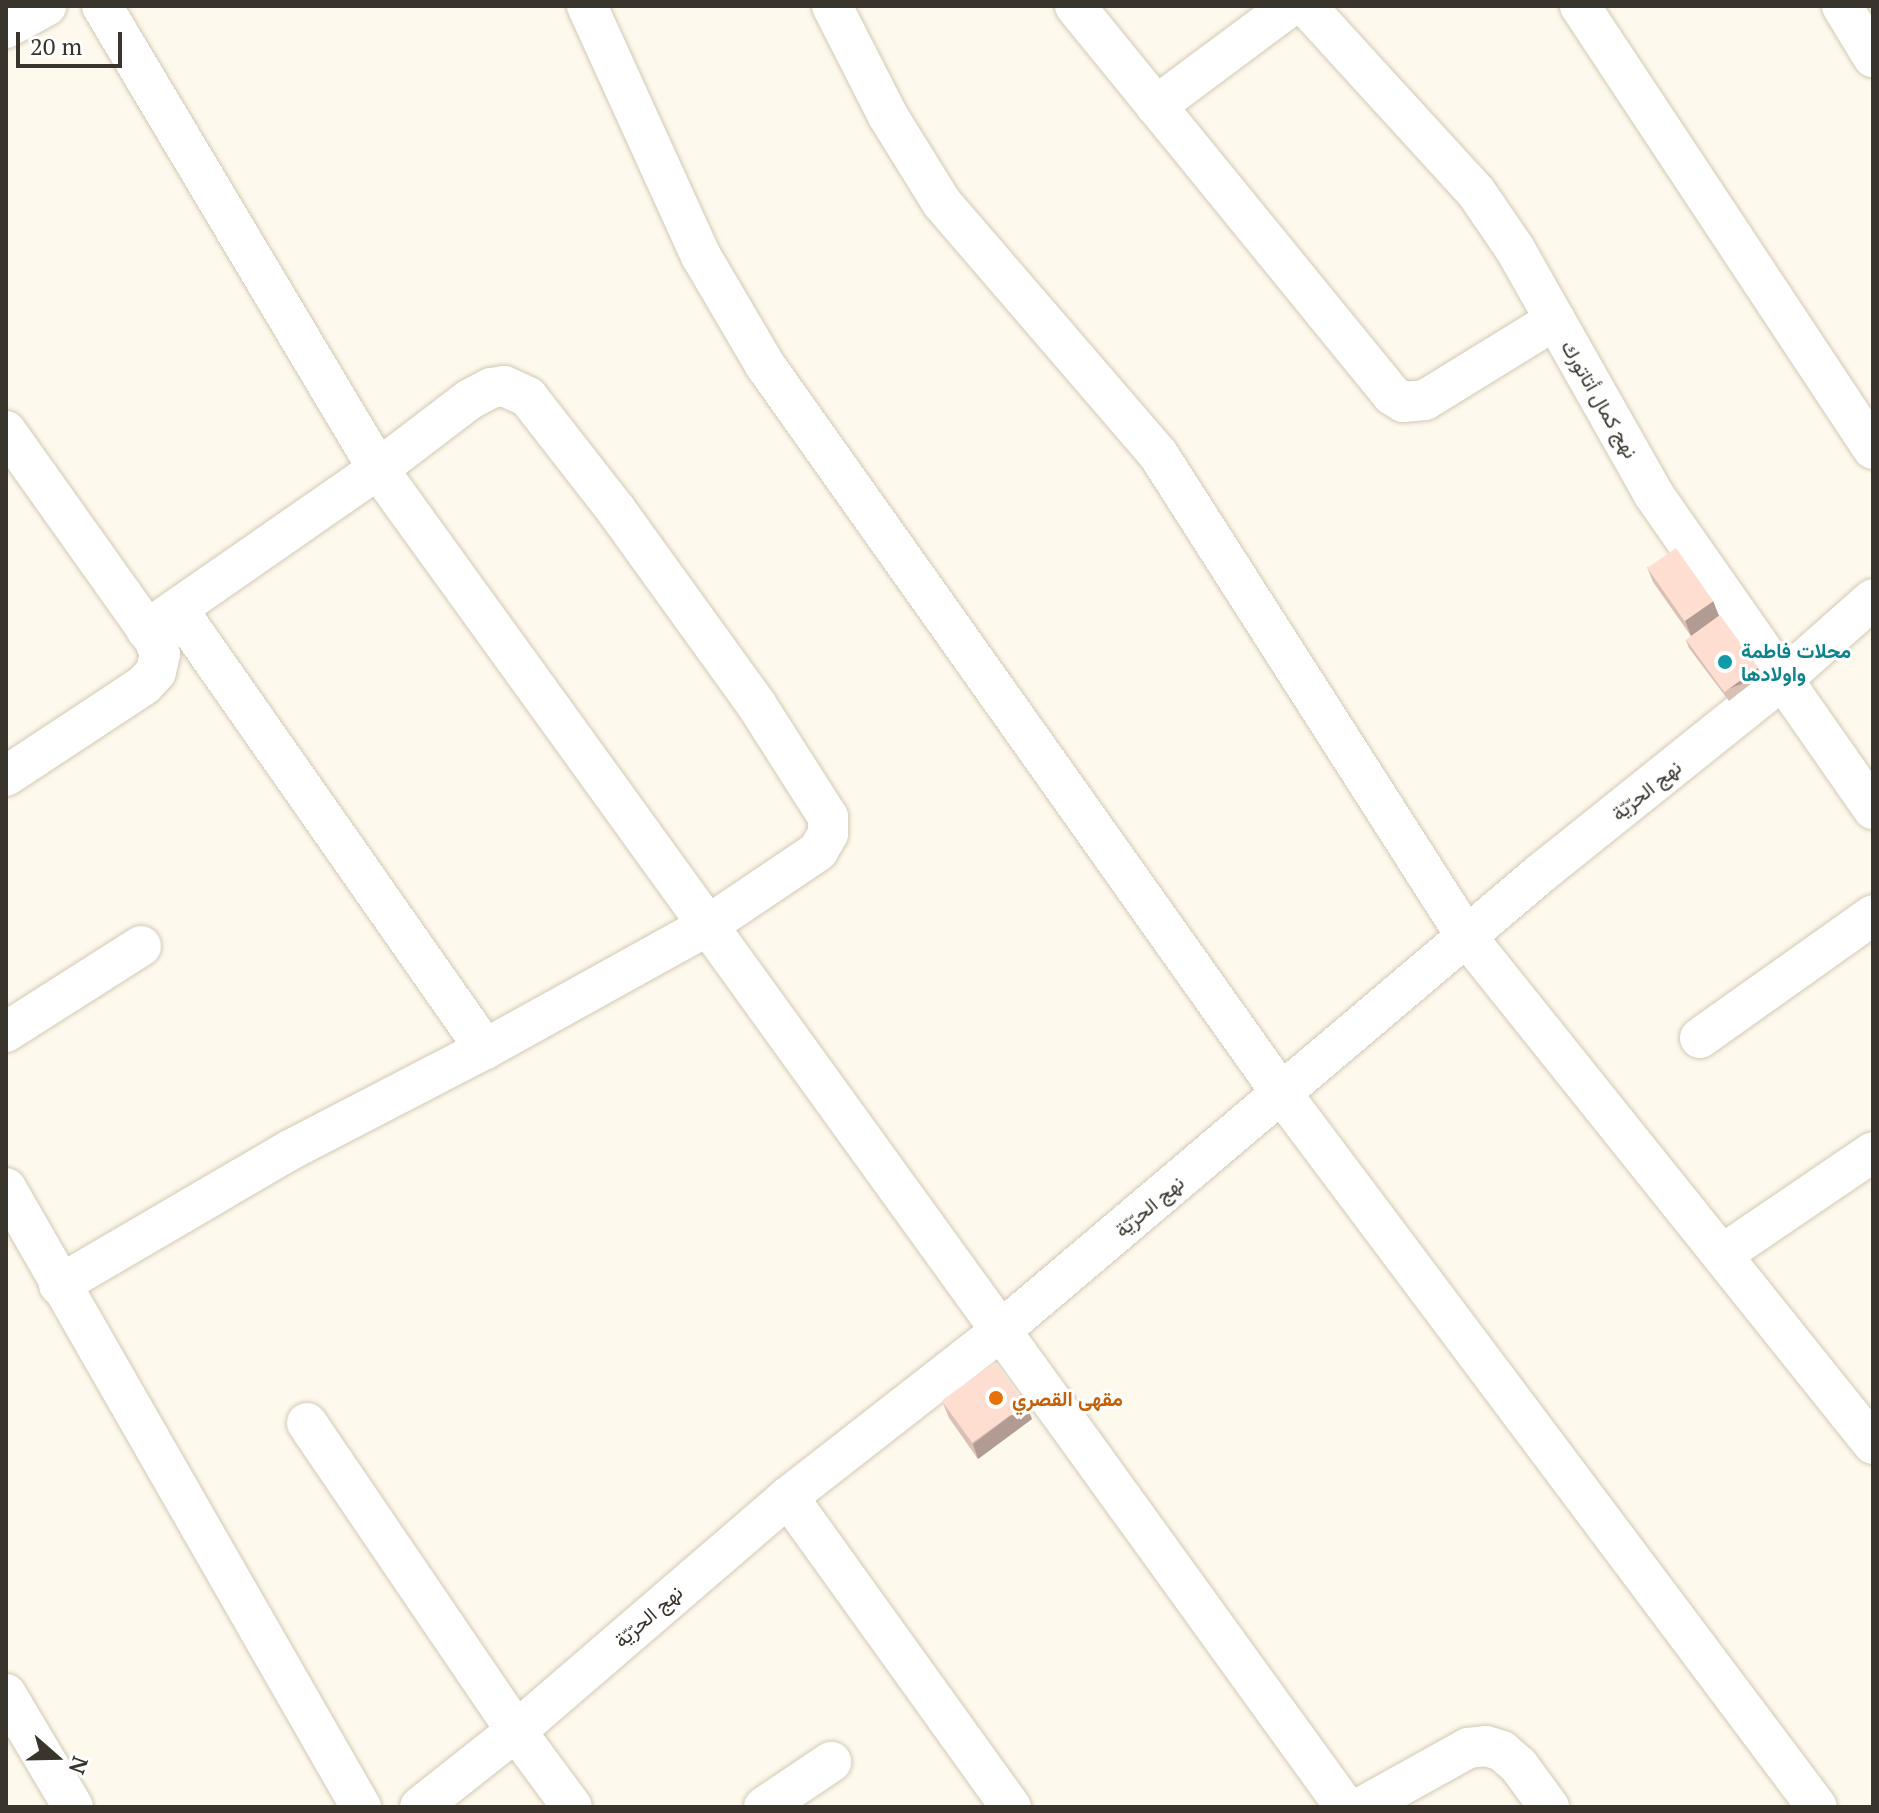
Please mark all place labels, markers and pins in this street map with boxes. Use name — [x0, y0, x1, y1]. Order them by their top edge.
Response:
place label: محلات فاطمة واولادها — [1741, 638, 1851, 685]
marker: محلات فاطمة واولادها — [1716, 653, 1734, 671]
place label: مقهى القصري — [1012, 1386, 1123, 1410]
marker: مقهى القصري — [987, 1389, 1005, 1407]

